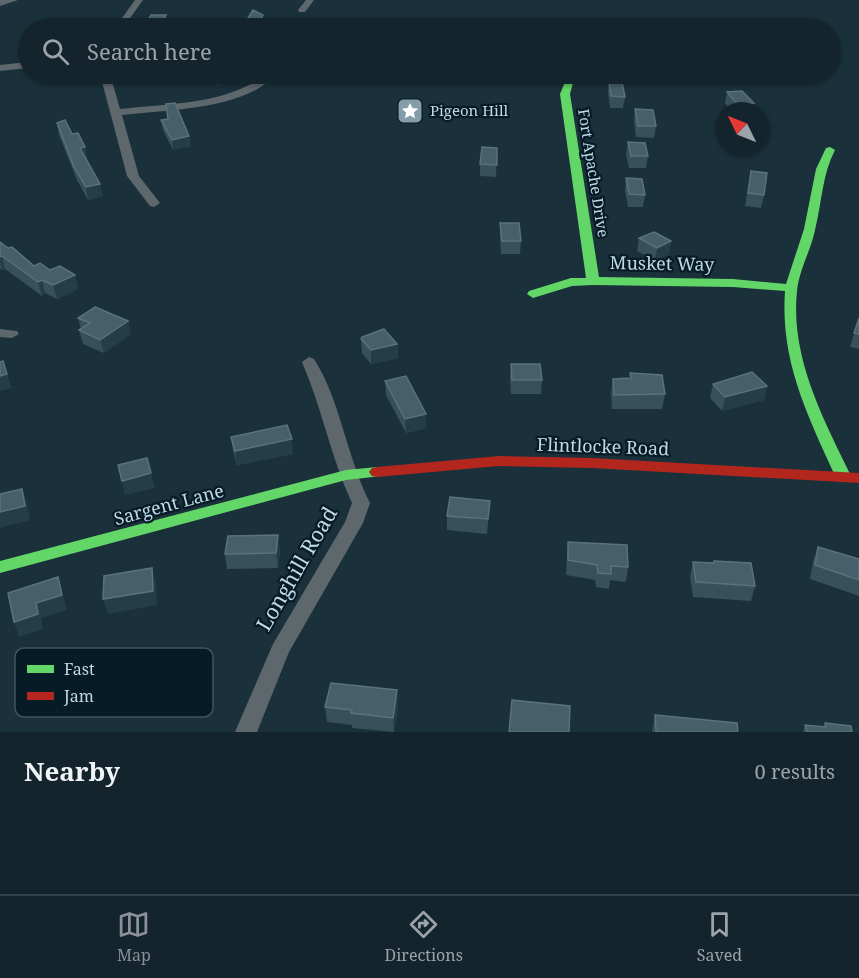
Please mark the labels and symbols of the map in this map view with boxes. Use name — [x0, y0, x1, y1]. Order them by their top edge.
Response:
place icon: Pigeon Hill — [395, 96, 425, 126]
place label: Pigeon Hill — [430, 100, 509, 120]
north arrow — [715, 102, 769, 156]
street label: Fort Apache Drive — [574, 107, 614, 238]
street label: Musket Way — [609, 250, 715, 276]
street label: Flintlocke Road — [536, 432, 670, 460]
street label: Sargent Lane — [111, 478, 226, 530]
street label: Longhill Road — [249, 501, 343, 636]
legend — [15, 648, 213, 717]
text: Fast — [64, 658, 95, 680]
text: Jam — [63, 685, 94, 707]

